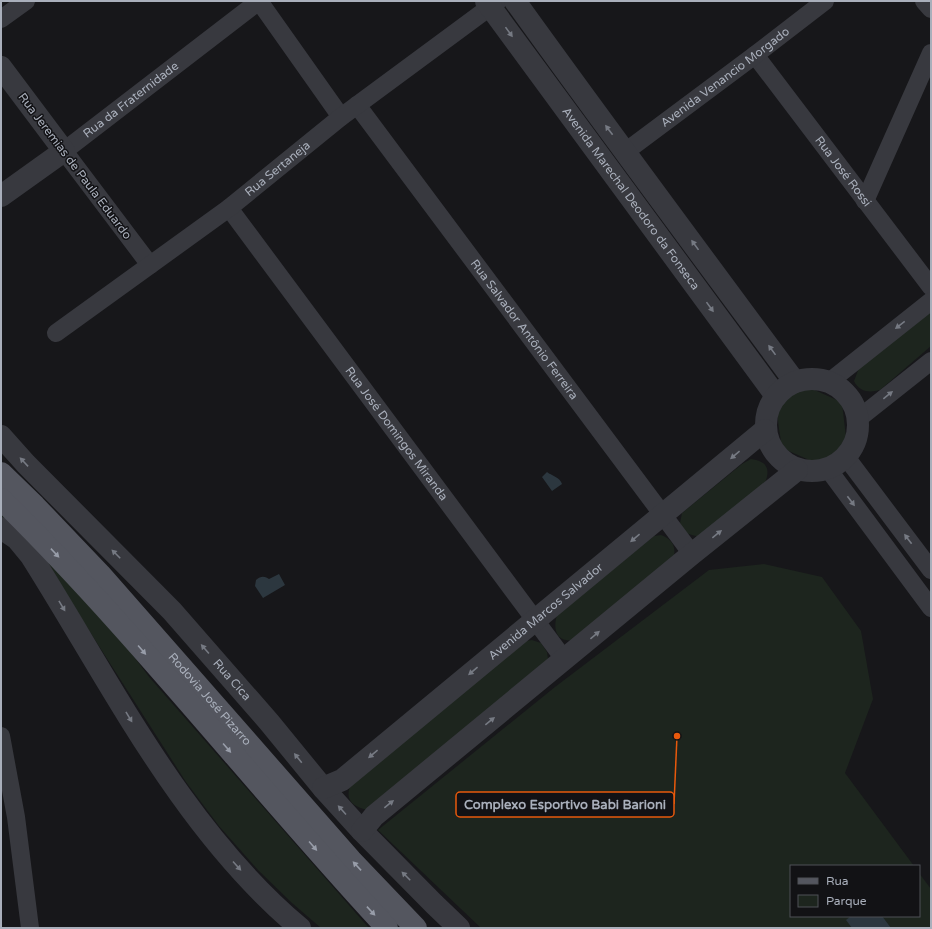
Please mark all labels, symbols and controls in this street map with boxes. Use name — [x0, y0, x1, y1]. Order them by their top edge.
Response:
street label: Avenida Venancio Morgado — [658, 24, 792, 130]
one-way arrow — [505, 27, 513, 38]
street label: Rua da Fraternidade — [80, 59, 181, 141]
street label: Rua Jeremias de Paula Eduardo — [15, 90, 135, 242]
street label: Avenida Marechal Deodoro da Fonseca — [559, 105, 703, 292]
one-way arrow — [605, 125, 613, 135]
street label: Rua José Rossi — [812, 133, 874, 209]
street label: Rua Sertaneja — [242, 138, 313, 199]
one-way arrow — [691, 240, 699, 251]
street label: Rua Salvador Antônio Ferreira — [468, 257, 581, 402]
one-way arrow — [706, 301, 714, 312]
one-way arrow — [895, 321, 906, 329]
one-way arrow — [768, 345, 776, 356]
street label: Rua José Domingos Miranda — [342, 364, 451, 503]
one-way arrow — [883, 391, 894, 399]
one-way arrow — [730, 450, 741, 459]
one-way arrow — [19, 457, 29, 467]
one-way arrow — [847, 495, 855, 506]
one-way arrow — [711, 530, 722, 539]
one-way arrow — [630, 533, 640, 542]
one-way arrow — [903, 533, 912, 544]
one-way arrow — [50, 549, 59, 558]
one-way arrow — [111, 549, 121, 559]
street label: Avenida Marcos Salvador — [486, 560, 606, 663]
one-way arrow — [58, 600, 65, 612]
one-way arrow — [589, 630, 600, 639]
one-way arrow — [138, 644, 147, 655]
one-way arrow — [201, 644, 210, 653]
street label: Rodovia José Pizarro — [166, 650, 254, 748]
street label: Rua Cica — [210, 656, 254, 703]
one-way arrow — [468, 667, 479, 676]
one-way arrow — [126, 711, 133, 723]
one-way arrow — [484, 717, 495, 725]
one-way arrow — [223, 743, 232, 753]
one-way arrow — [368, 750, 378, 759]
one-way arrow — [294, 753, 303, 764]
callout: Complexo Esportivo Babi Barioni — [456, 792, 674, 817]
text: Complexo Esportivo Babi Barioni — [464, 797, 666, 813]
one-way arrow — [384, 799, 395, 808]
one-way arrow — [338, 805, 347, 815]
one-way arrow — [308, 841, 317, 850]
one-way arrow — [232, 861, 241, 871]
one-way arrow — [352, 861, 361, 871]
legend — [790, 865, 920, 917]
one-way arrow — [401, 871, 411, 881]
text: Rua — [826, 874, 849, 888]
text: Parque — [826, 894, 867, 908]
one-way arrow — [367, 906, 376, 916]

